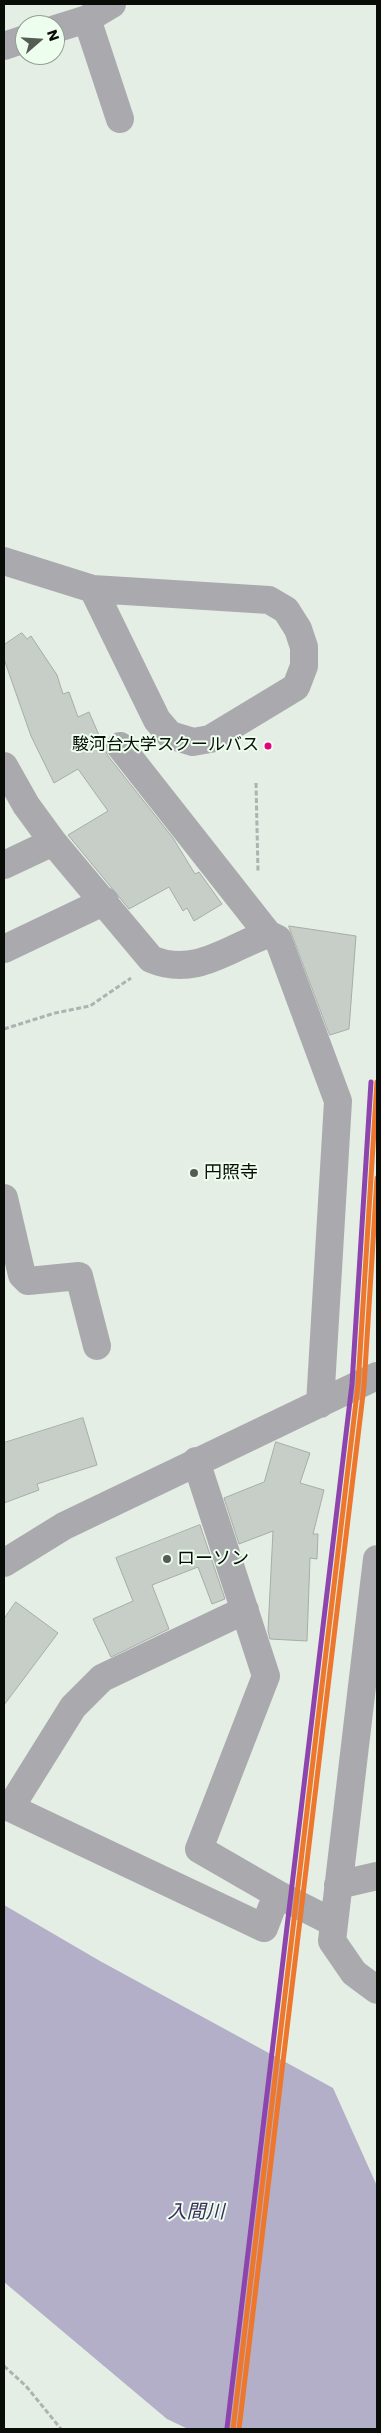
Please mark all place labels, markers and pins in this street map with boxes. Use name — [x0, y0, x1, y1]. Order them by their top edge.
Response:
place label: 駿河台大学スクールバス — [72, 736, 259, 756]
marker: 駿河台大学スクールバス — [263, 741, 273, 751]
place label: 円照寺 — [204, 1162, 258, 1184]
marker: 円照寺 — [188, 1167, 200, 1179]
place label: ローソン — [177, 1548, 249, 1570]
marker: ローソン — [161, 1553, 173, 1565]

